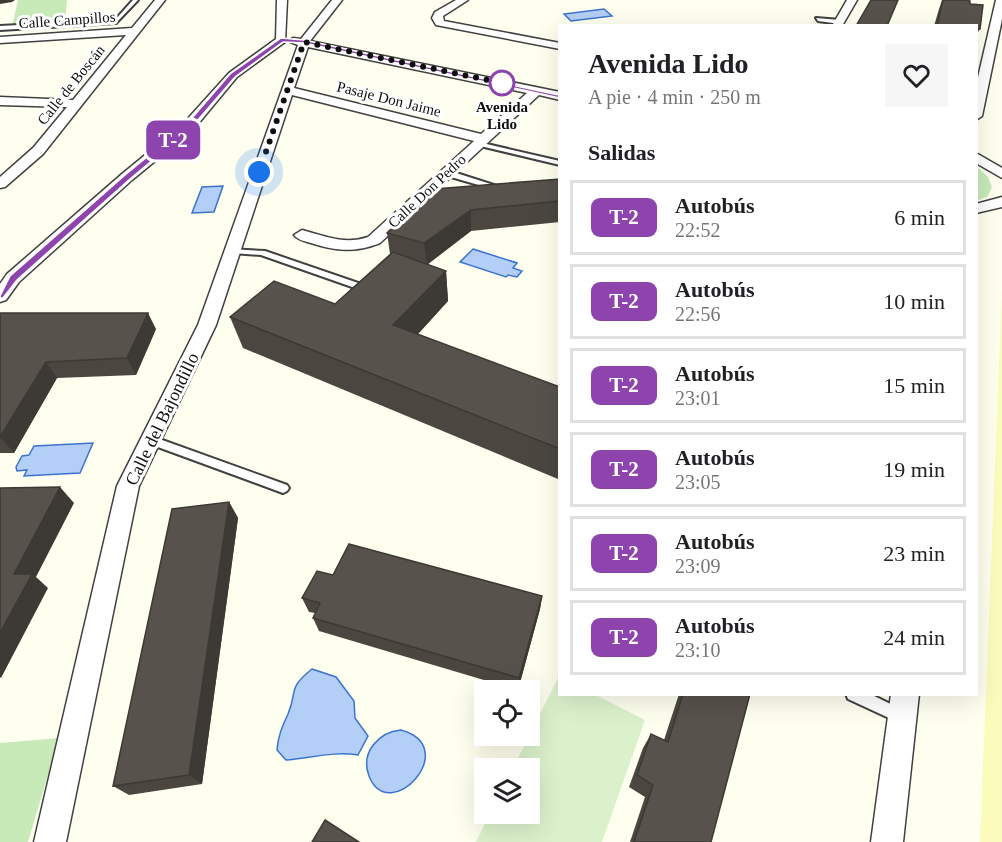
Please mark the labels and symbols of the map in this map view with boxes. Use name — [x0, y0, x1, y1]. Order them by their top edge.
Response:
street label: Calle Campillos — [18, 9, 116, 31]
street label: Calle de Boscán — [34, 42, 108, 128]
marker: Avenida Lido — [489, 70, 515, 96]
street label: Pasaje Don Jaime — [335, 78, 443, 120]
place label: Avenida Lido — [476, 99, 529, 132]
line badge: T-2 — [138, 120, 207, 160]
street label: Calle Don Pedro — [385, 151, 469, 231]
your location — [244, 157, 274, 187]
street label: Calle del Bajondillo — [121, 349, 203, 489]

